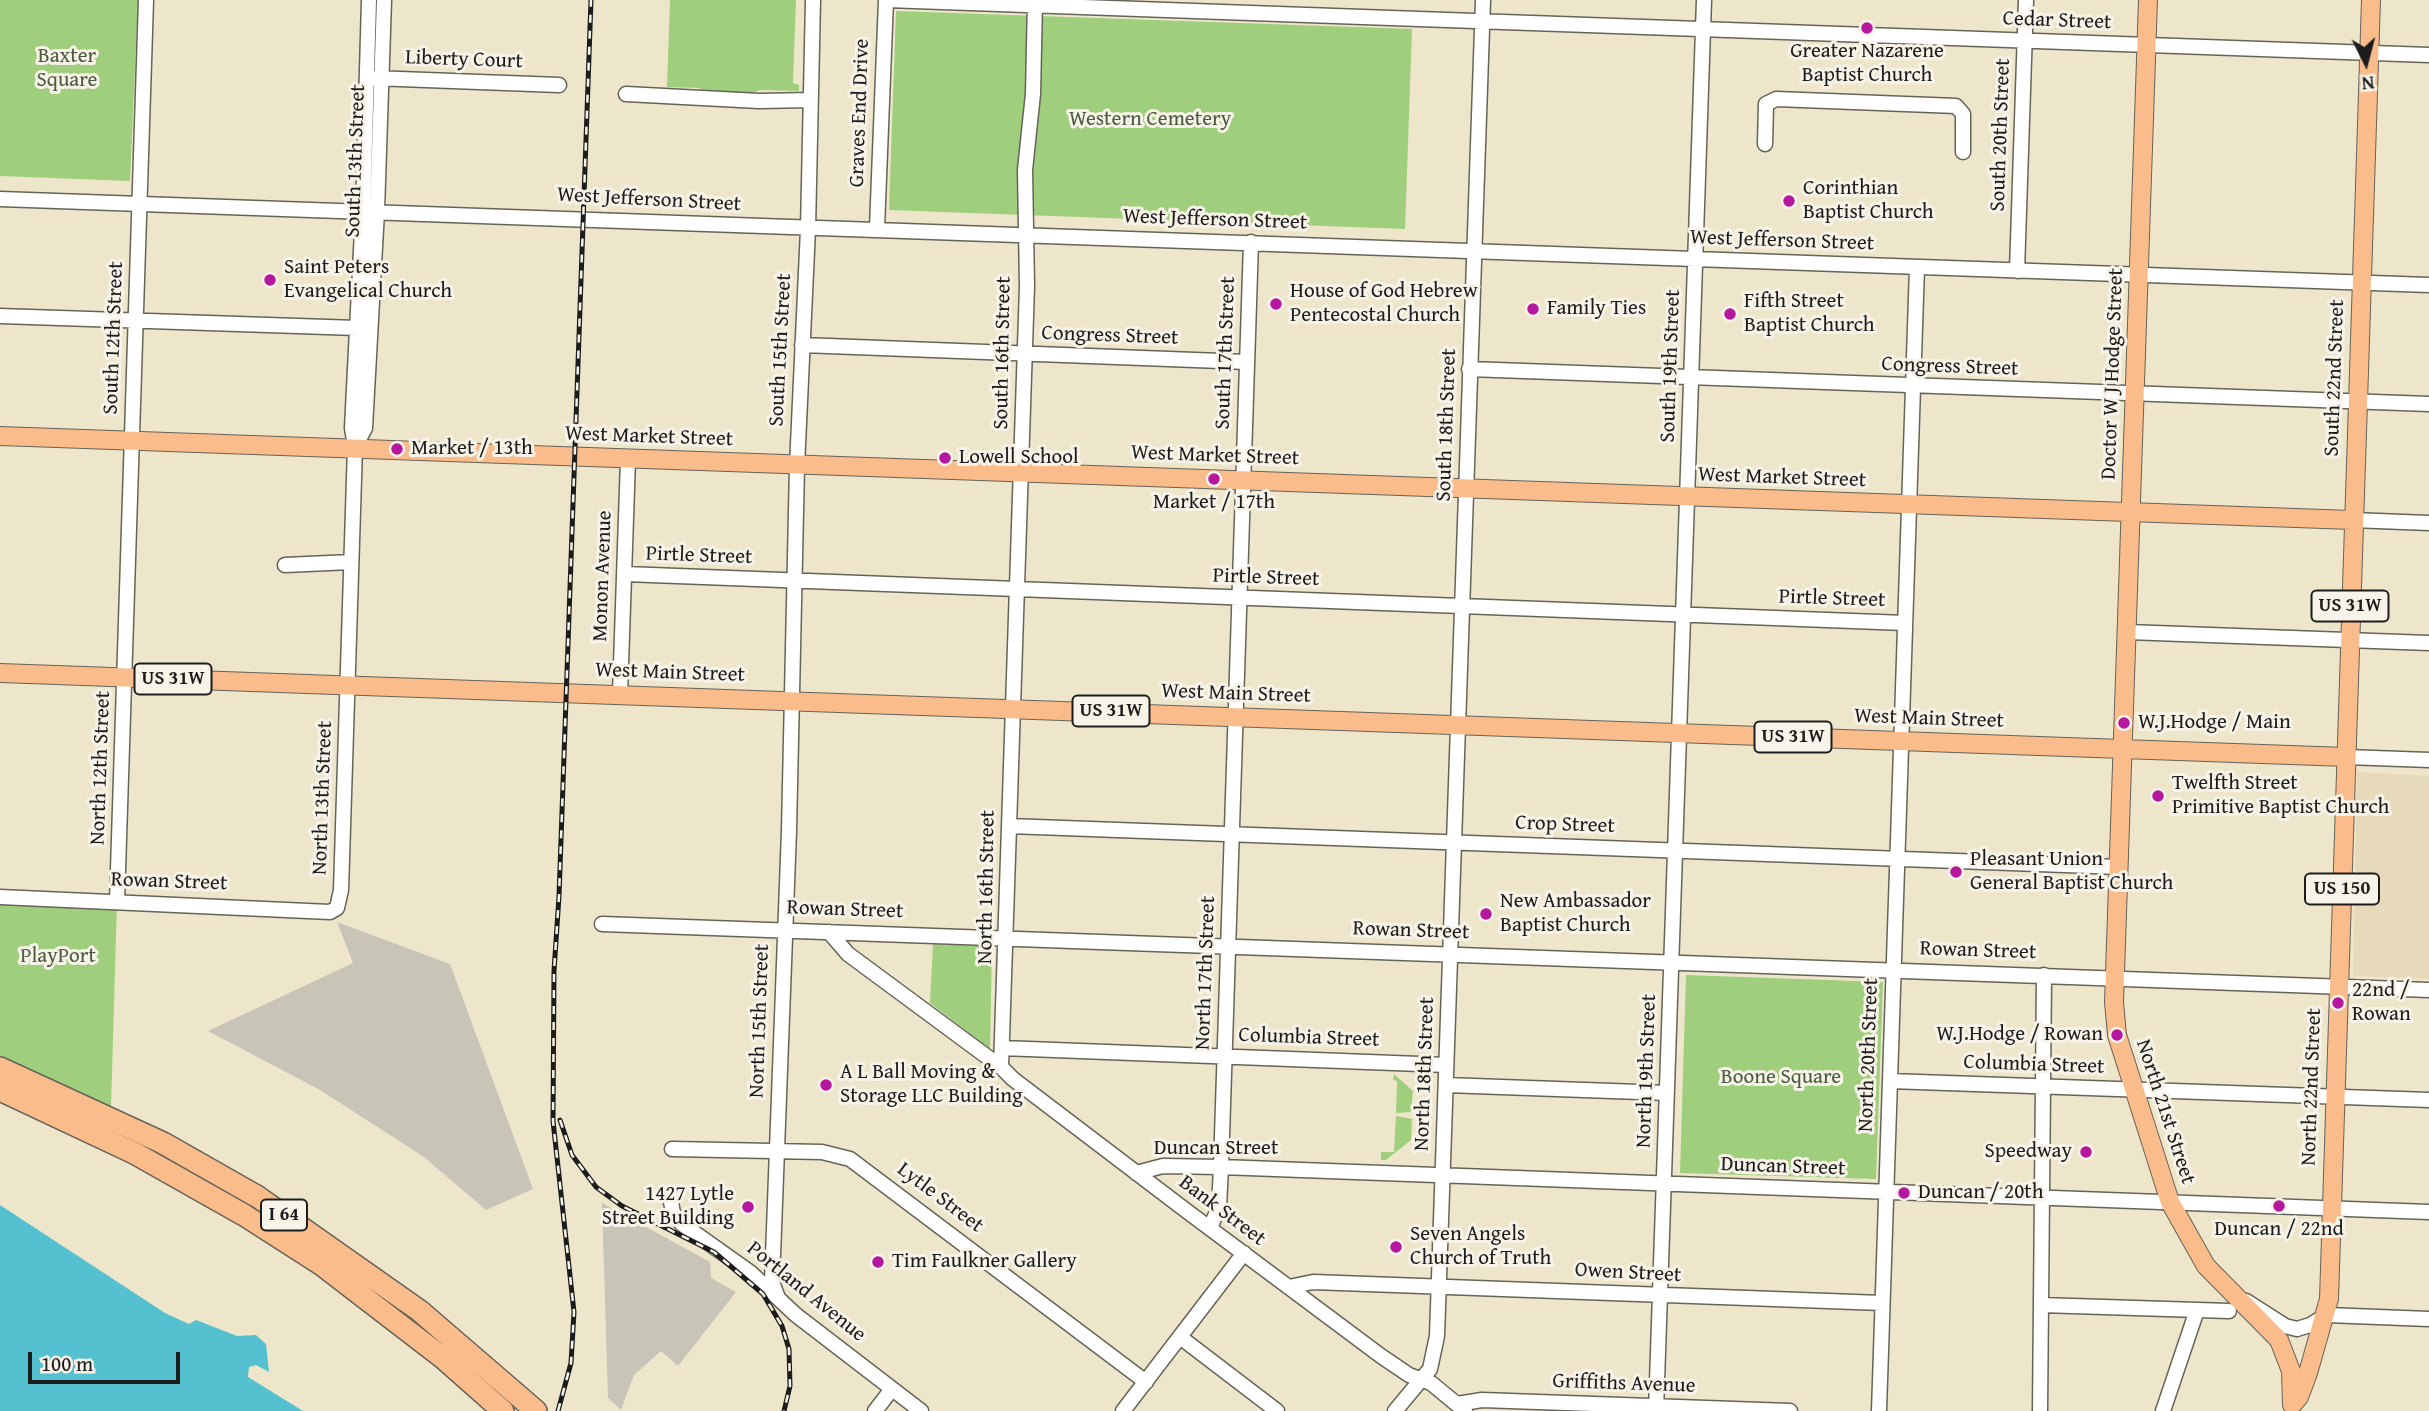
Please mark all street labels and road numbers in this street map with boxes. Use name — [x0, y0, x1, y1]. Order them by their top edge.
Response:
street label: Cedar Street — [2002, 7, 2112, 35]
street label: Graves End Drive — [845, 38, 875, 188]
street label: Liberty Court — [405, 45, 523, 75]
street label: South 20th Street — [1986, 58, 2016, 212]
street label: South 13th Street — [341, 84, 371, 238]
street label: West Jefferson Street — [556, 183, 742, 217]
street label: West Jefferson Street — [1122, 204, 1308, 236]
street label: West Jefferson Street — [1689, 225, 1875, 257]
street label: South 12th Street — [99, 261, 129, 415]
street label: Doctor W J Hodge Street — [2097, 268, 2129, 480]
street label: South 15th Street — [764, 273, 798, 427]
street label: South 16th Street — [989, 276, 1017, 430]
street label: South 17th Street — [1211, 276, 1241, 430]
street label: South 19th Street — [1656, 289, 1686, 443]
street label: South 22nd Street — [2320, 299, 2350, 457]
street label: Congress Street — [1041, 321, 1179, 351]
street label: South 18th Street — [1432, 348, 1462, 502]
street label: Congress Street — [1881, 352, 2019, 382]
street label: West Market Street — [564, 421, 734, 453]
street label: West Market Street — [1130, 440, 1300, 472]
street label: West Market Street — [1697, 462, 1867, 494]
street label: Monon Avenue — [588, 510, 618, 642]
street label: Pirtle Street — [645, 542, 753, 570]
street label: Pirtle Street — [1212, 564, 1320, 592]
street label: Pirtle Street — [1778, 585, 1886, 613]
road number: US 31W — [2312, 590, 2388, 622]
street label: West Main Street — [595, 658, 745, 688]
road number: US 31W — [134, 664, 212, 694]
street label: West Main Street — [1161, 679, 1311, 709]
street label: North 12th Street — [86, 691, 116, 845]
road number: US 31W — [1072, 696, 1150, 726]
street label: West Main Street — [1854, 704, 2004, 734]
street label: North 13th Street — [308, 721, 338, 875]
road number: US 31W — [1755, 722, 1832, 752]
street label: North 16th Street — [973, 810, 1001, 964]
street label: Crop Street — [1515, 811, 1615, 839]
street label: Rowan Street — [110, 867, 228, 897]
road number: US 150 — [2305, 874, 2379, 904]
street label: Rowan Street — [786, 895, 904, 925]
street label: North 17th Street — [1191, 896, 1221, 1050]
street label: Rowan Street — [1352, 916, 1470, 946]
street label: Rowan Street — [1919, 936, 2037, 966]
street label: North 15th Street — [745, 944, 775, 1098]
street label: North 20th Street — [1854, 978, 1884, 1132]
street label: North 19th Street — [1632, 994, 1662, 1148]
street label: North 18th Street — [1410, 997, 1440, 1151]
street label: North 22nd Street — [2297, 1008, 2327, 1166]
street label: Columbia Street — [1238, 1023, 1380, 1053]
street label: North 21st Street — [2130, 1036, 2200, 1188]
street label: Columbia Street — [1963, 1050, 2105, 1080]
street label: Duncan Street — [1154, 1136, 1278, 1162]
street label: Duncan Street — [1720, 1152, 1846, 1182]
street label: Lytle Street — [892, 1157, 988, 1239]
street label: Bank Street — [1174, 1170, 1270, 1252]
road number: I 64 — [261, 1200, 307, 1231]
street label: Portland Avenue — [741, 1236, 871, 1348]
street label: Owen Street — [1574, 1258, 1682, 1288]
street label: Griffiths Avenue — [1552, 1369, 1696, 1399]

